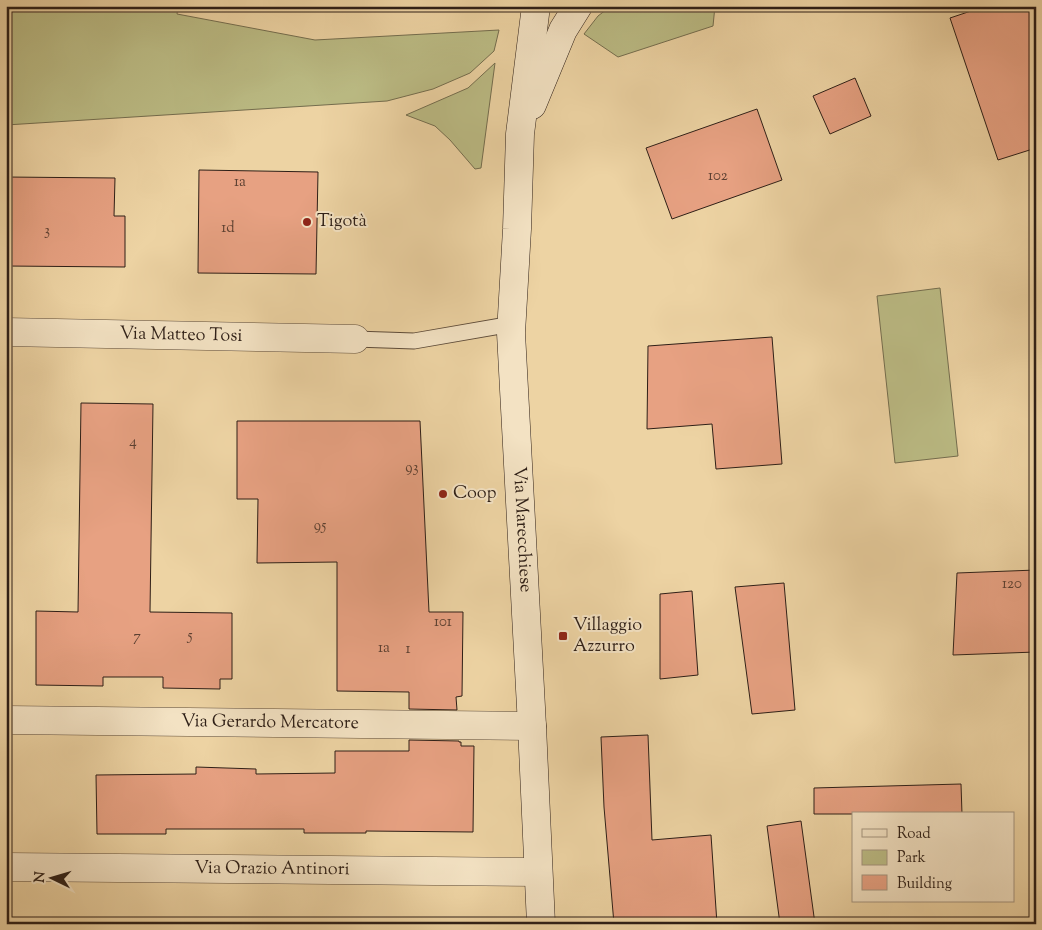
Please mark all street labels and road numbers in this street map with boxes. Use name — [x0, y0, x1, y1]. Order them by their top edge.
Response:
street label: Via Matteo Tosi — [119, 321, 243, 350]
street label: Via Marecchiese — [505, 466, 538, 593]
street label: Via Gerardo Mercatore — [181, 709, 359, 737]
street label: Via Orazio Antinori — [194, 856, 350, 883]

